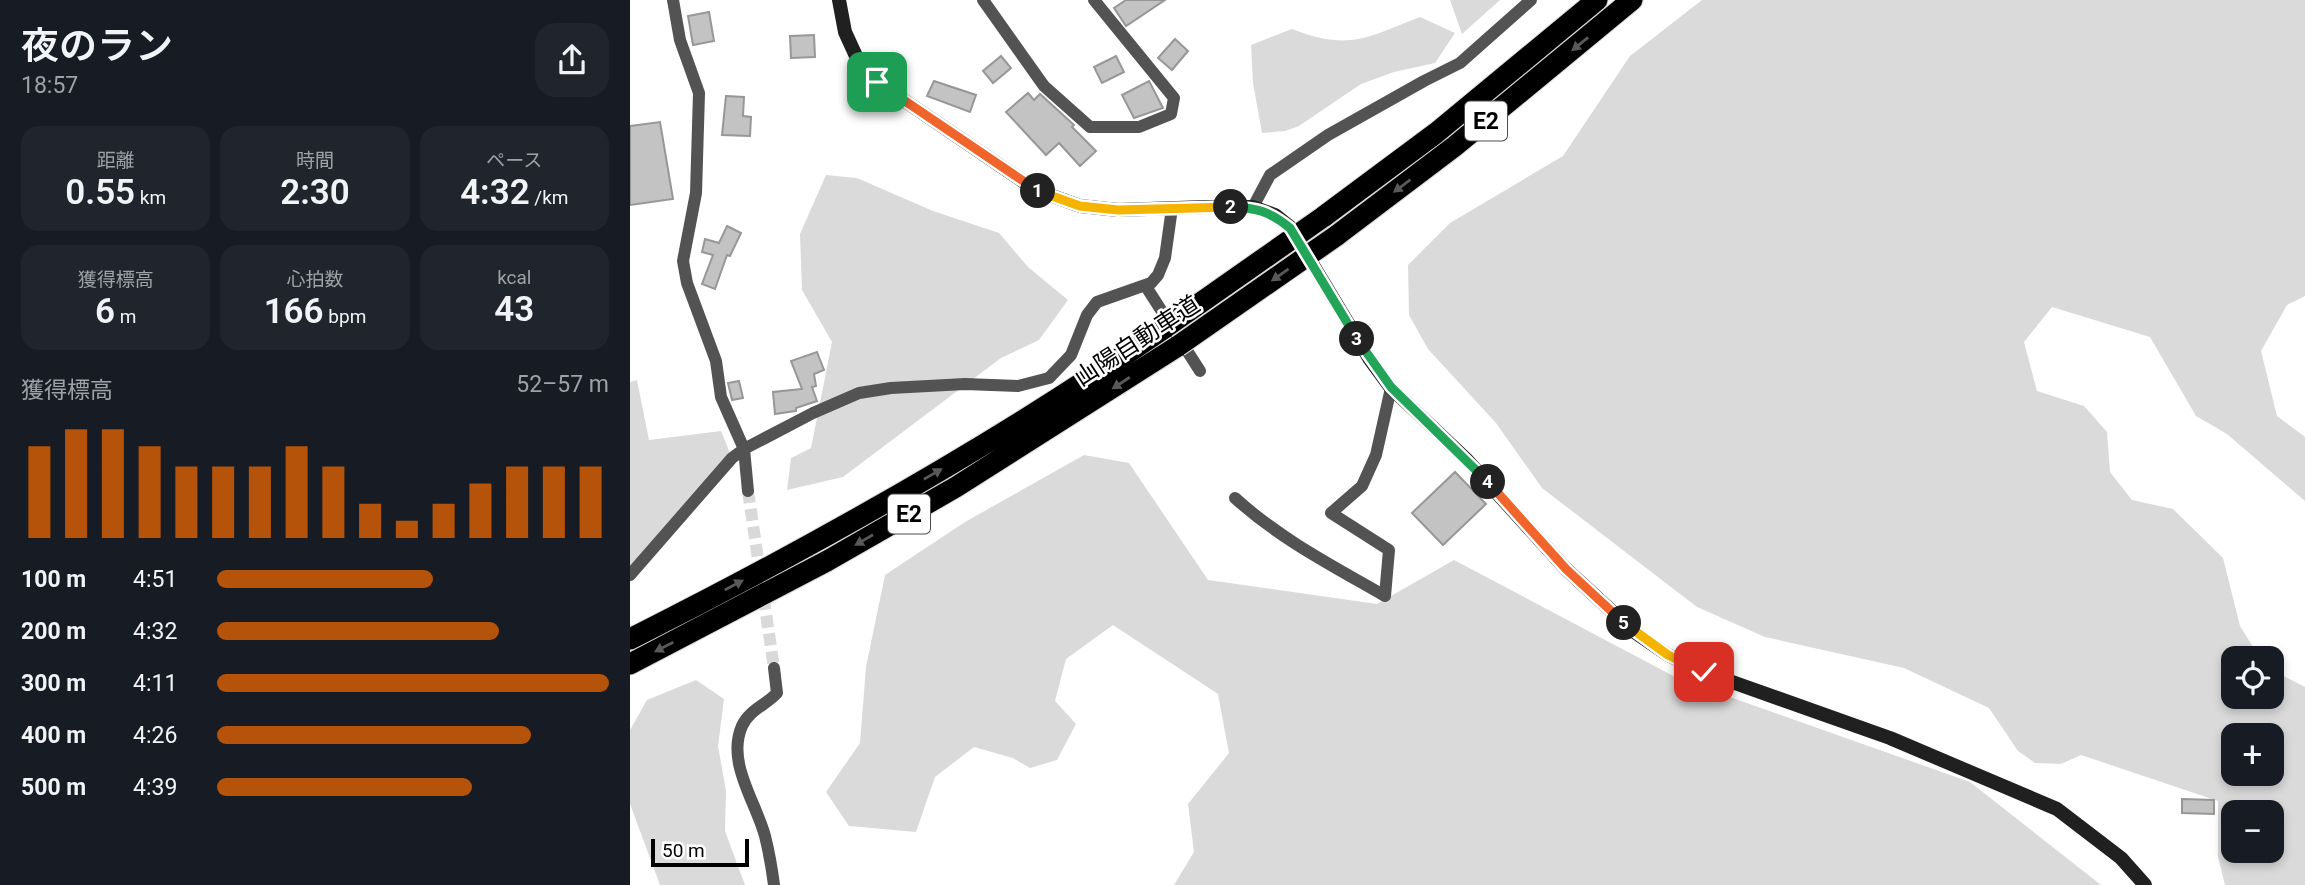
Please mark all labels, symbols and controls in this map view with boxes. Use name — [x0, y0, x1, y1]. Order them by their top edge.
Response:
button: share — [535, 23, 609, 97]
text: 夜のラン — [21, 24, 173, 68]
one-way arrow — [1572, 36, 1589, 51]
pin — [847, 52, 907, 112]
icon: arrive — [858, 63, 896, 101]
text: 18:57 — [21, 72, 78, 99]
road number: E2 — [1465, 102, 1507, 140]
text: 距離 — [97, 149, 135, 172]
text: 時間 — [296, 149, 334, 172]
text: ペース — [486, 149, 542, 172]
text: 0.55 — [65, 172, 135, 213]
text: 2:30 — [280, 172, 350, 213]
text: 4:32 — [460, 172, 530, 213]
pin: 1 — [1020, 174, 1056, 208]
one-way arrow — [1393, 178, 1411, 192]
text: 1 — [1032, 179, 1043, 202]
text: km — [135, 186, 166, 209]
text: /km — [530, 186, 569, 209]
pin: 2 — [1214, 190, 1248, 224]
text: 2 — [1225, 195, 1236, 218]
text: kcal — [497, 266, 532, 289]
text: 獲得標高 — [78, 268, 154, 291]
text: 心拍数 — [286, 268, 344, 291]
one-way arrow — [1271, 268, 1289, 282]
text: 43 — [494, 289, 534, 330]
street label: 山陽自動車道 — [1069, 290, 1205, 392]
text: 6 — [95, 291, 115, 332]
text: 166 — [264, 291, 324, 332]
text: m — [115, 305, 136, 328]
text: bpm — [324, 305, 366, 328]
pin: 3 — [1340, 322, 1374, 356]
text: 3 — [1351, 327, 1362, 350]
text: 52–57 m — [516, 371, 609, 398]
text: 獲得標高 — [21, 377, 113, 404]
one-way arrow — [1112, 377, 1131, 390]
pin: 4 — [1470, 464, 1506, 500]
one-way arrow — [923, 469, 943, 481]
text: 4 — [1482, 470, 1493, 493]
road number: E2 — [888, 494, 930, 534]
one-way arrow — [854, 534, 874, 546]
text: 100 m — [21, 566, 86, 593]
text: 4:51 — [133, 566, 177, 593]
one-way arrow — [725, 579, 744, 591]
pin: 5 — [1606, 606, 1642, 640]
text: 5 — [1618, 611, 1629, 634]
text: 200 m — [21, 618, 86, 645]
text: 4:32 — [133, 618, 177, 645]
one-way arrow — [653, 641, 673, 653]
pin — [1674, 642, 1734, 702]
map controls — [2221, 646, 2284, 863]
button: locate — [2221, 646, 2284, 709]
icon: check — [1685, 653, 1723, 691]
text: 300 m — [21, 670, 86, 697]
text: 4:11 — [133, 670, 177, 697]
text: 400 m — [21, 722, 86, 749]
text: 4:26 — [133, 722, 177, 749]
button: + — [2221, 723, 2284, 786]
text: 500 m — [21, 774, 86, 801]
text: 4:39 — [133, 774, 177, 801]
button: − — [2221, 800, 2284, 863]
scale bar — [651, 836, 749, 868]
text: 50 m — [662, 839, 705, 862]

